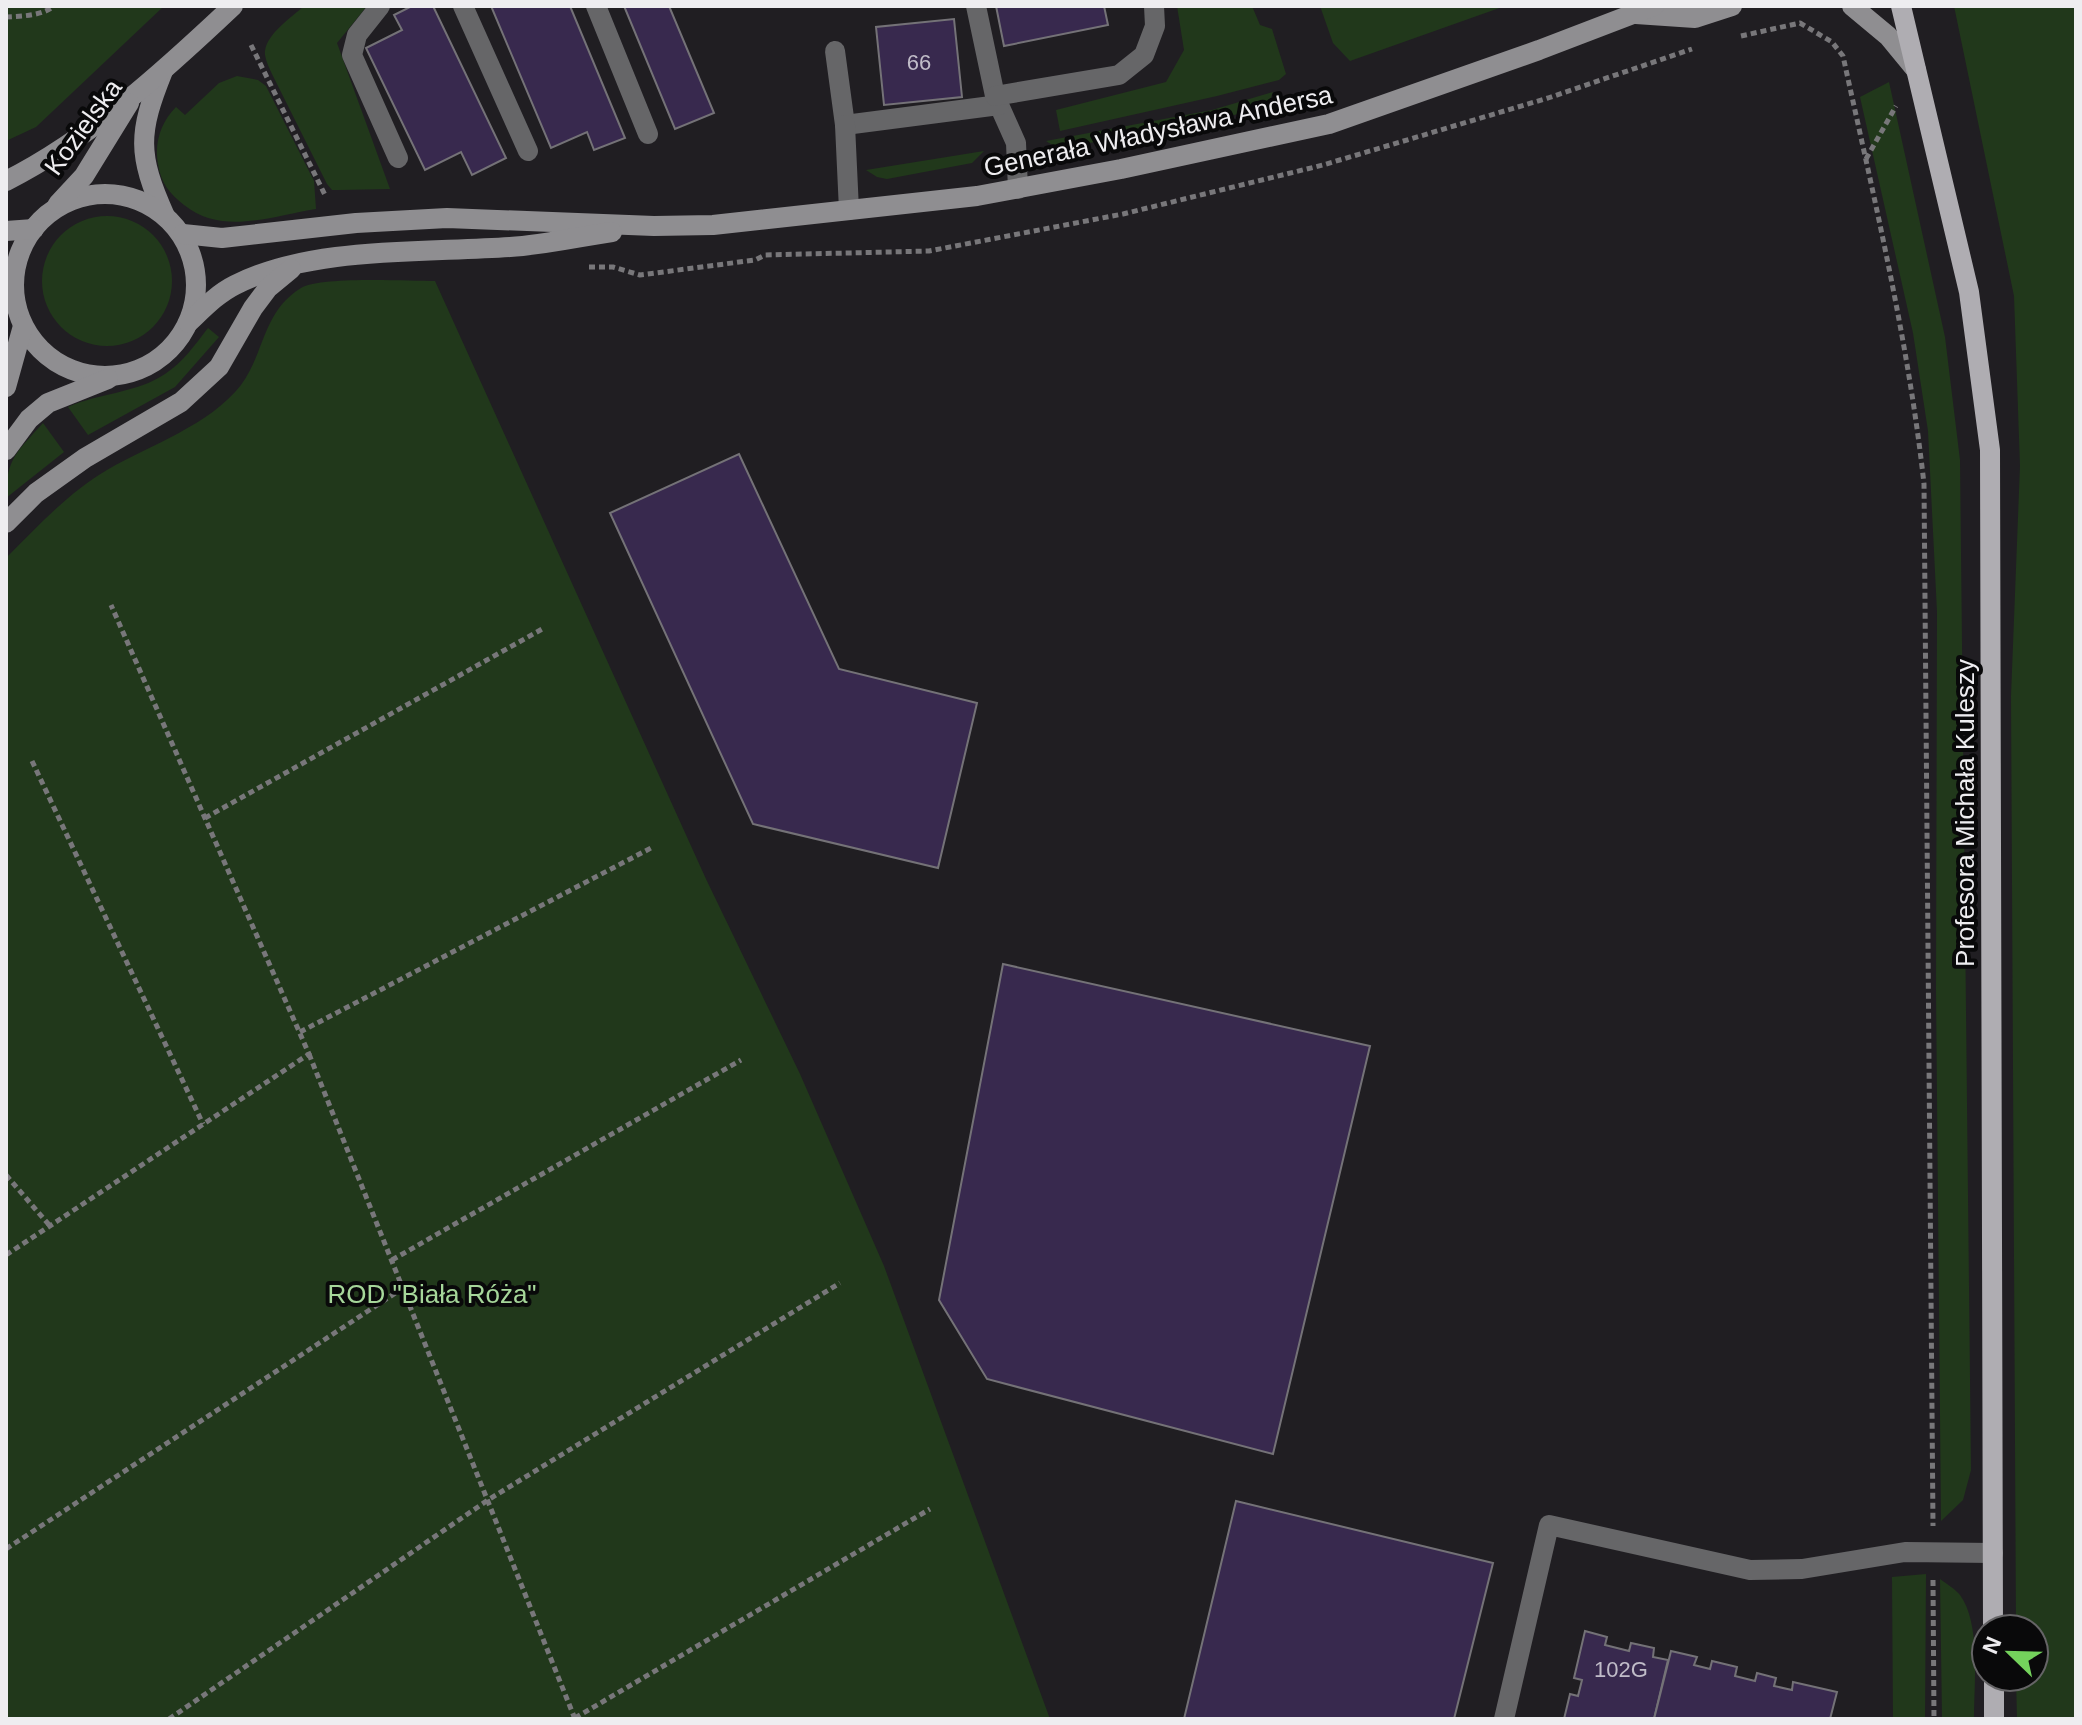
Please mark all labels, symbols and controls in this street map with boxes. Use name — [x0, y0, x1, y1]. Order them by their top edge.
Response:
house number: 66 — [907, 50, 931, 75]
street label: Kozielska — [38, 73, 128, 181]
street label: Generała Władysława Andersa — [981, 79, 1336, 183]
street label: Profesora Michała Kuleszy — [1950, 659, 1980, 967]
park label: ROD "Biała Róża" — [327, 1279, 537, 1309]
north arrow — [1970, 1613, 2050, 1693]
text: N — [1977, 1633, 2007, 1658]
house number: 102G — [1594, 1657, 1648, 1682]

